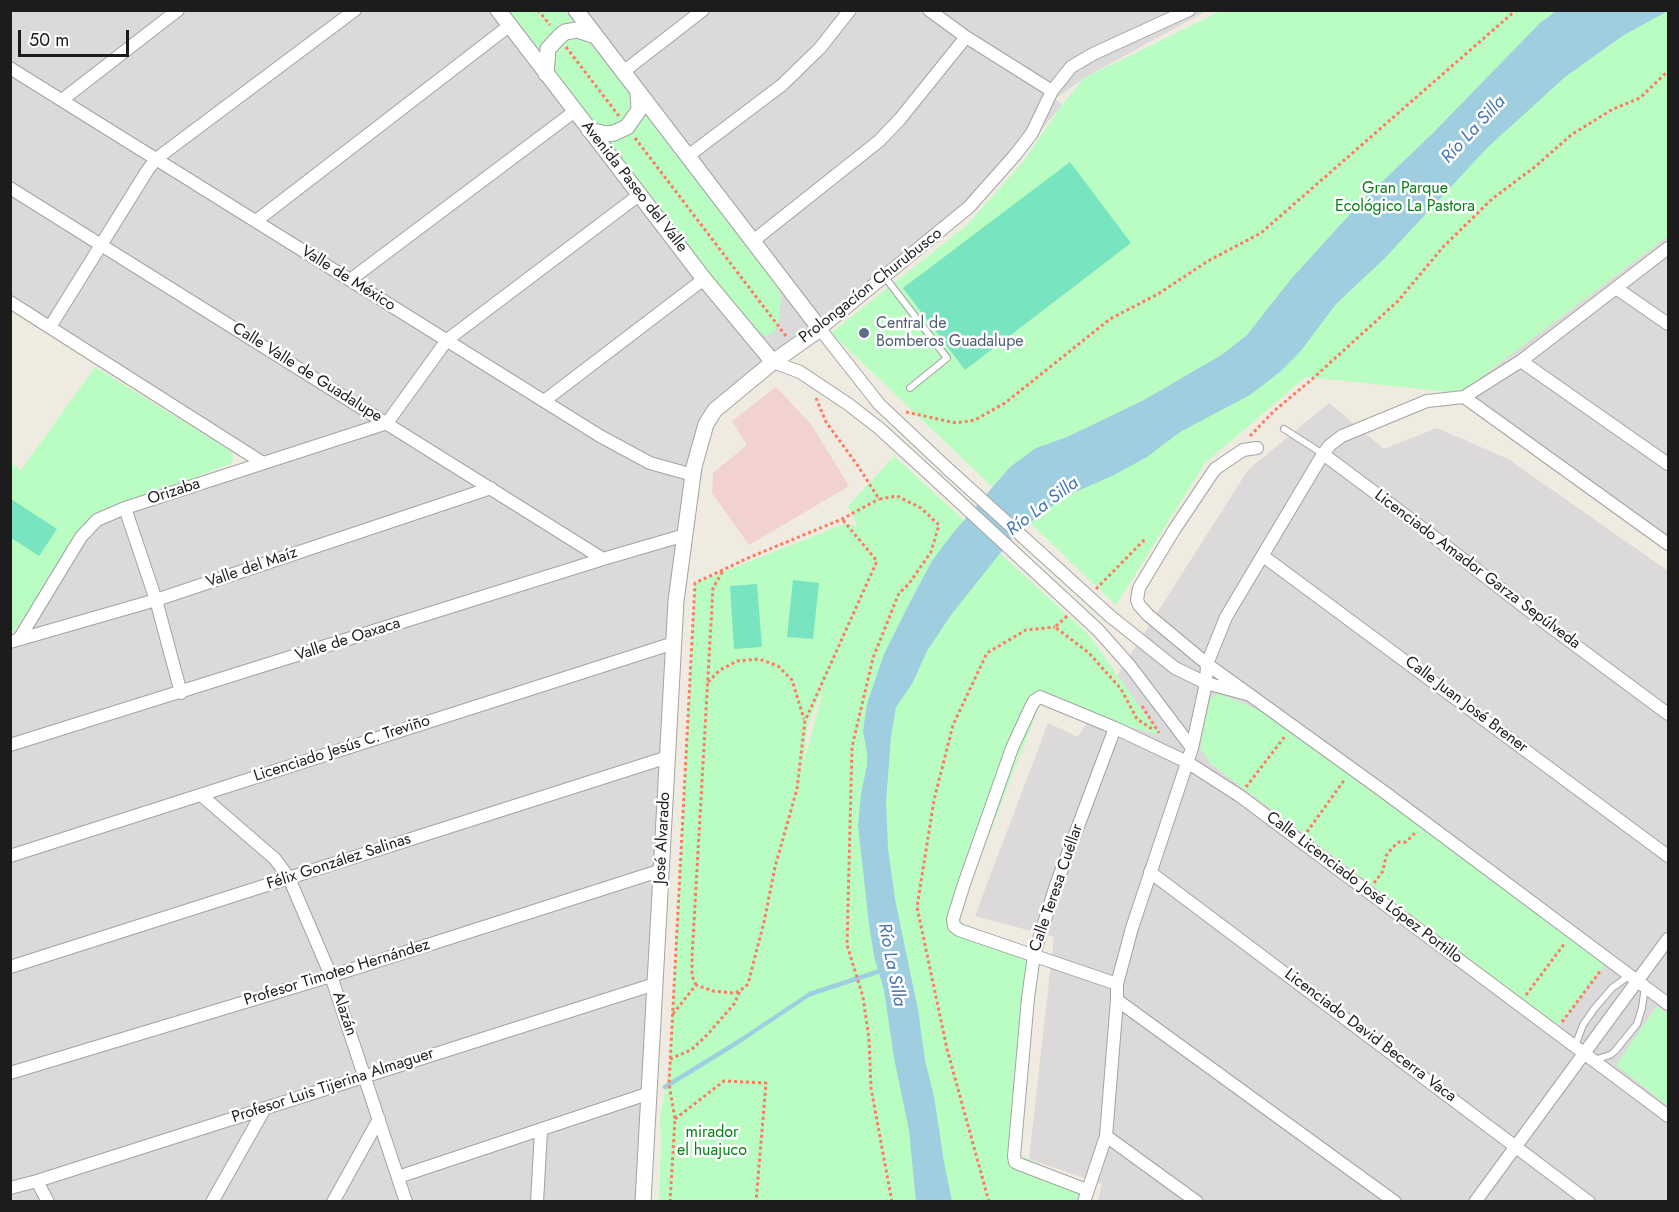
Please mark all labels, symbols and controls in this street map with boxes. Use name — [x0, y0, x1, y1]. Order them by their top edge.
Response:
scale bar — [21, 18, 132, 56]
text: 50 m — [29, 27, 69, 53]
water label: Río La Silla — [1437, 92, 1511, 168]
street label: Avenida Paseo del Valle — [577, 118, 691, 256]
park label: Gran Parque Ecológico La Pastora — [1335, 179, 1475, 217]
street label: Prolongacíon Churubusco — [796, 224, 946, 348]
street label: Valle de México — [297, 242, 399, 316]
place label: Central de Bomberos Guadalupe — [876, 314, 1023, 352]
street label: Calle Valle de Guadalupe — [229, 319, 385, 427]
marker: Central de Bomberos Guadalupe — [857, 326, 871, 340]
water label: Río La Silla — [1003, 473, 1083, 541]
street label: Orizaba — [145, 475, 203, 509]
street label: Licenciado Amador Garza Sepúlveda — [1370, 486, 1584, 654]
street label: Valle del Maíz — [204, 543, 300, 593]
street label: Valle de Oaxaca — [293, 614, 403, 666]
street label: Calle Juan José Brener — [1401, 653, 1531, 757]
street label: Licenciado Jesús C. Treviño — [252, 711, 432, 787]
street label: José Alvarado — [651, 792, 675, 884]
street label: Calle Licenciado José López Portillo — [1262, 808, 1466, 968]
street label: Calle Teresa Cuéllar — [1026, 822, 1088, 954]
street label: Félix González Salinas — [264, 830, 414, 894]
water label: Río La Silla — [872, 921, 910, 1009]
street label: Profesor Timoteo Hernández — [242, 936, 432, 1010]
street label: Licenciado David Becerra Vaca — [1280, 965, 1460, 1107]
street label: Alazán — [328, 989, 360, 1039]
street label: Profesor Luis Tijerina Almaguer — [229, 1044, 437, 1128]
park label: mirador el huajuco — [677, 1123, 747, 1161]

